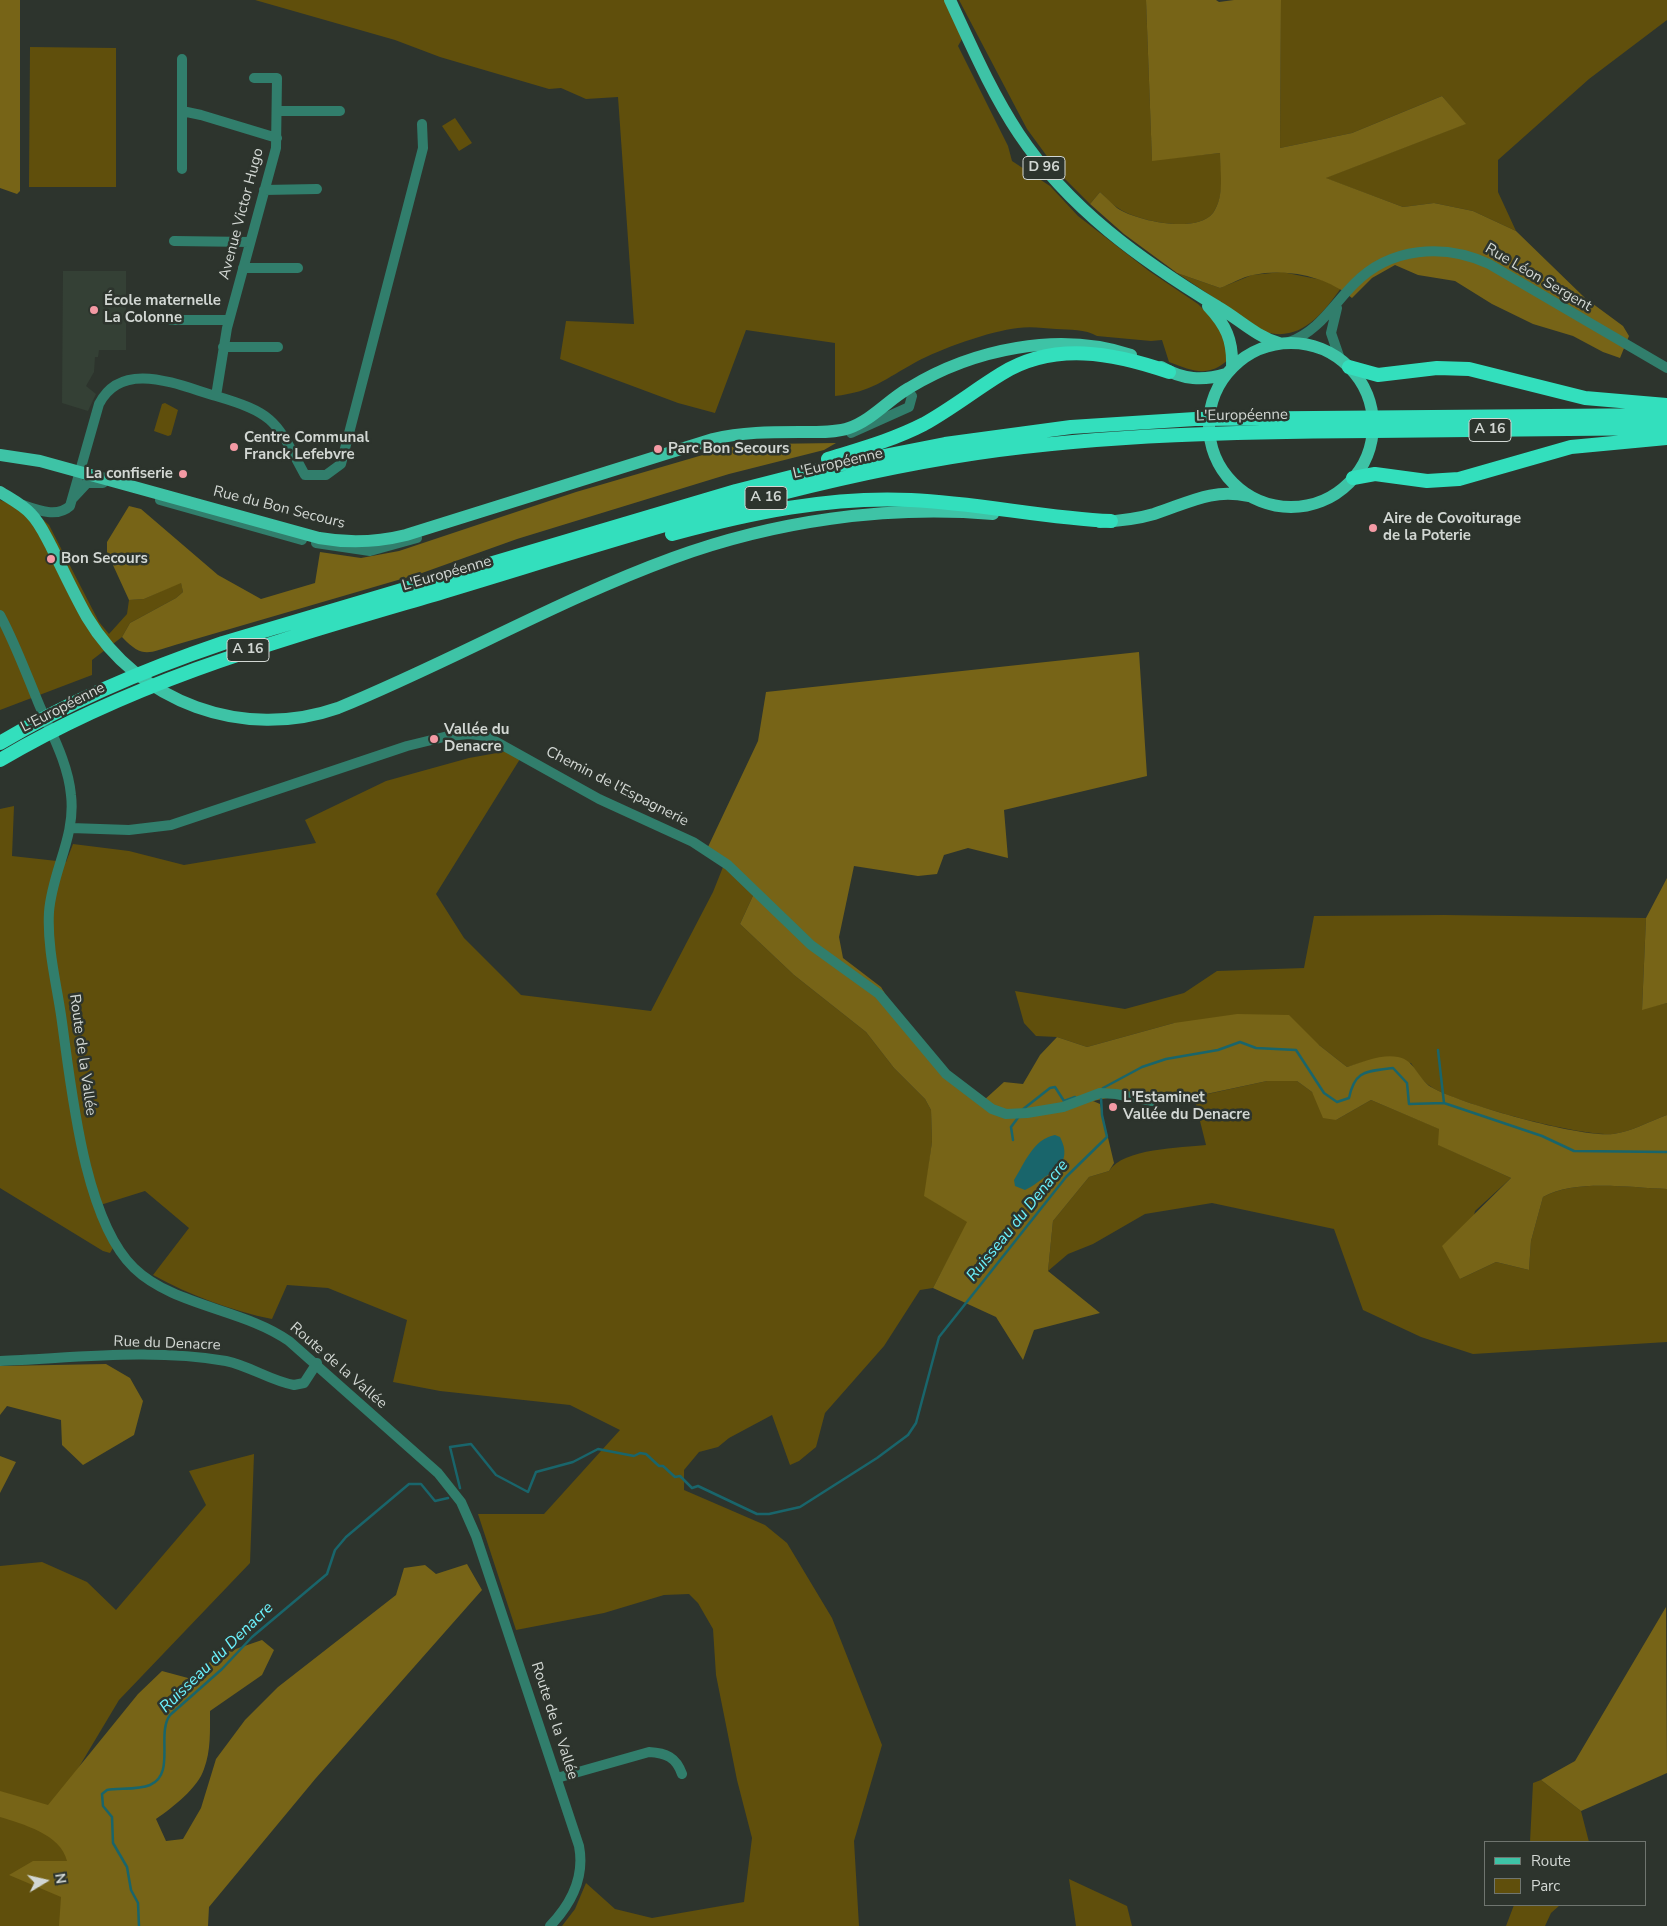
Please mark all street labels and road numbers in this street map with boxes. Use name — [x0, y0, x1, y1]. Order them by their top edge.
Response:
street label: Avenue Victor Hugo — [216, 146, 268, 282]
road number: D 96 — [1023, 156, 1065, 180]
street label: Rue Léon Sergent — [1482, 240, 1594, 316]
street label: L'Européenne — [1196, 406, 1288, 426]
road number: A 16 — [1469, 418, 1511, 442]
street label: L'Européenne — [791, 445, 885, 483]
street label: Rue du Bon Secours — [211, 483, 347, 533]
road number: A 16 — [745, 486, 787, 509]
street label: L'Européenne — [400, 553, 494, 595]
road number: A 16 — [227, 638, 269, 662]
street label: L'Européenne — [18, 679, 108, 737]
street label: Chemin de l'Espagnerie — [543, 743, 691, 831]
street label: Route de la Vallée — [65, 993, 99, 1117]
street label: Route de la Vallée — [286, 1319, 390, 1413]
street label: Rue du Denacre — [113, 1333, 221, 1355]
street label: Route de la Vallée — [526, 1660, 582, 1782]

